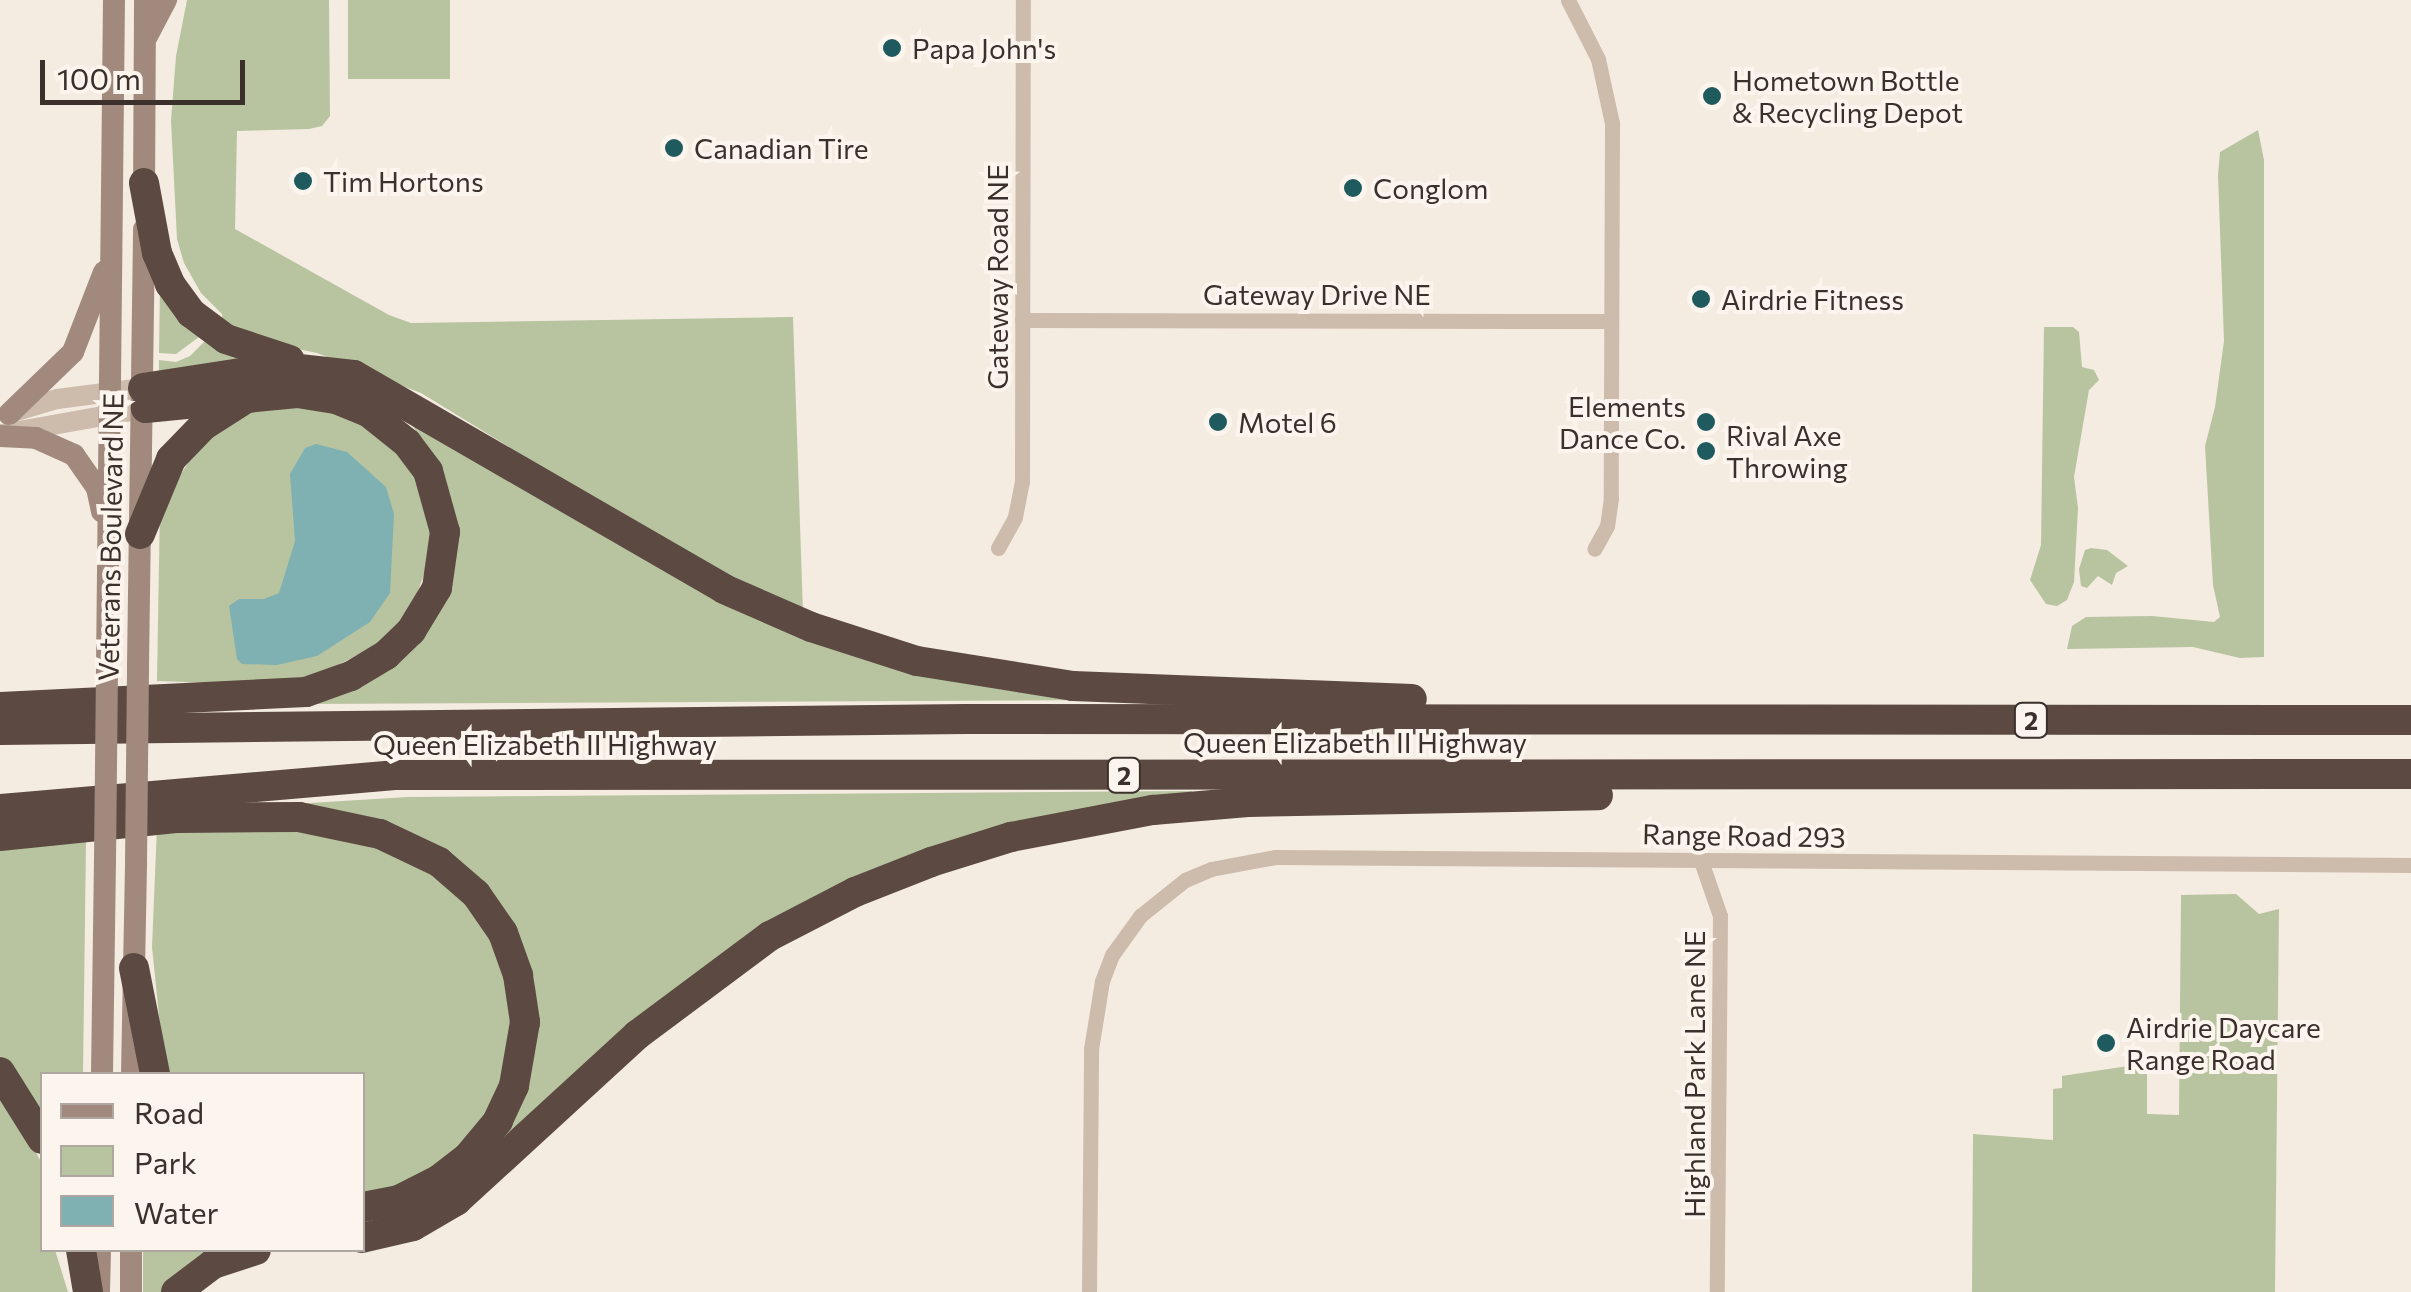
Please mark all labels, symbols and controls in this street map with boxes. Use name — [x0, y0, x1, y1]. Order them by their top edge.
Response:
place label: Papa John's — [912, 31, 1056, 65]
marker: Papa John's — [881, 37, 903, 59]
scale bar — [45, 40, 250, 102]
text: 100 m — [57, 59, 141, 96]
place label: Hometown Bottle & Recycling Depot — [1732, 63, 1963, 129]
marker: Hometown Bottle & Recycling Depot — [1701, 85, 1723, 107]
place label: Canadian Tire — [694, 131, 869, 165]
marker: Canadian Tire — [663, 137, 685, 159]
place label: Tim Hortons — [323, 164, 484, 198]
street label: Gateway Road NE — [980, 164, 1014, 390]
marker: Tim Hortons — [292, 170, 314, 192]
place label: Conglom — [1373, 171, 1488, 205]
marker: Conglom — [1342, 177, 1364, 199]
street label: Gateway Drive NE — [1203, 277, 1431, 311]
place label: Airdrie Fitness — [1721, 282, 1904, 316]
marker: Airdrie Fitness — [1690, 288, 1712, 310]
place label: Elements Dance Co. — [1559, 389, 1686, 455]
street label: Veterans Boulevard NE — [91, 393, 129, 681]
place label: Motel 6 — [1238, 405, 1337, 439]
marker: Motel 6 — [1207, 411, 1229, 433]
marker: Elements Dance Co. — [1695, 411, 1717, 433]
place label: Rival Axe Throwing — [1726, 418, 1848, 484]
marker: Rival Axe Throwing — [1695, 440, 1717, 462]
road number: 2 — [2014, 700, 2048, 740]
street label: Queen Elizabeth II Highway — [1183, 725, 1527, 759]
street label: Queen Elizabeth II Highway — [373, 727, 717, 761]
road number: 2 — [1106, 755, 1142, 795]
street label: Range Road 293 — [1642, 816, 1846, 854]
street label: Highland Park Lane NE — [1677, 930, 1711, 1218]
place label: Airdrie Daycare Range Road — [2126, 1010, 2321, 1076]
marker: Airdrie Daycare Range Road — [2095, 1032, 2117, 1054]
legend — [40, 1072, 365, 1252]
text: Road — [134, 1093, 204, 1130]
text: Park — [134, 1143, 197, 1180]
text: Water — [134, 1193, 219, 1230]

